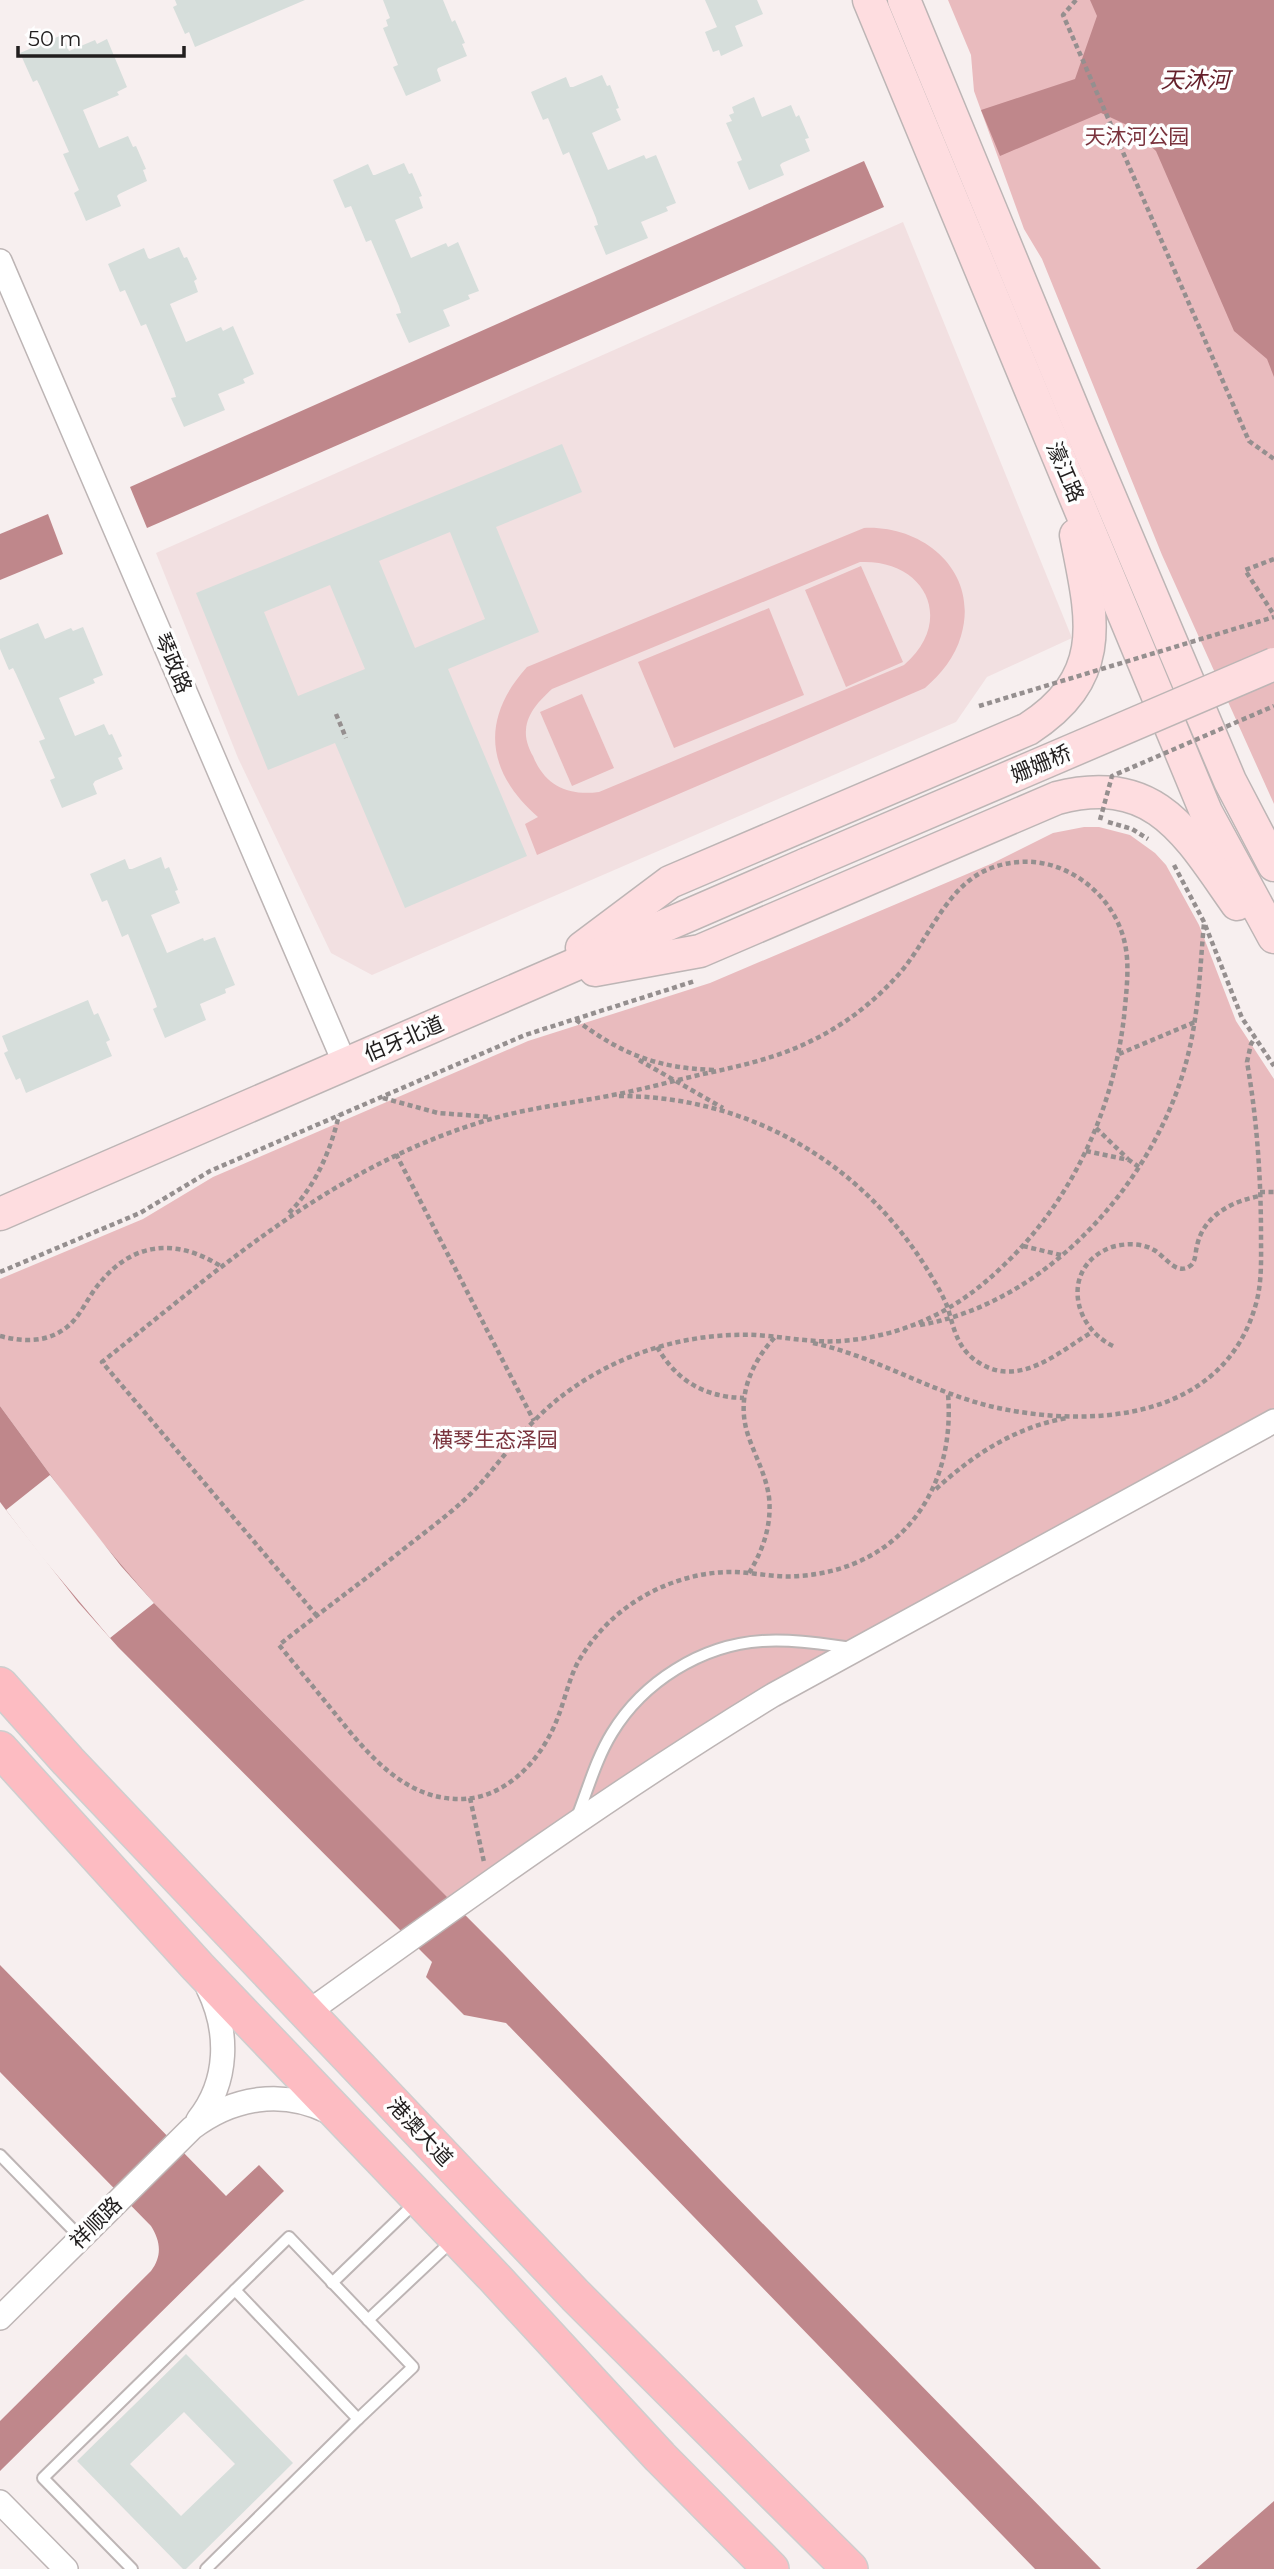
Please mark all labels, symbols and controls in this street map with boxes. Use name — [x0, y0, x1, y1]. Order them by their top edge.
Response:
scale bar — [18, 14, 184, 58]
text: 50 m — [28, 26, 82, 51]
water label: 天沐河 — [1161, 66, 1234, 94]
park label: 天沐河公园 — [1085, 124, 1190, 149]
street label: 濠江路 — [1042, 438, 1089, 506]
street label: 琴政路 — [150, 629, 197, 697]
street label: 姗姗桥 — [1007, 740, 1075, 787]
street label: 伯牙北道 — [360, 1011, 447, 1066]
park label: 横琴生态泽园 — [432, 1427, 558, 1452]
street label: 港澳大道 — [383, 2092, 458, 2171]
street label: 祥顺路 — [65, 2192, 127, 2254]

